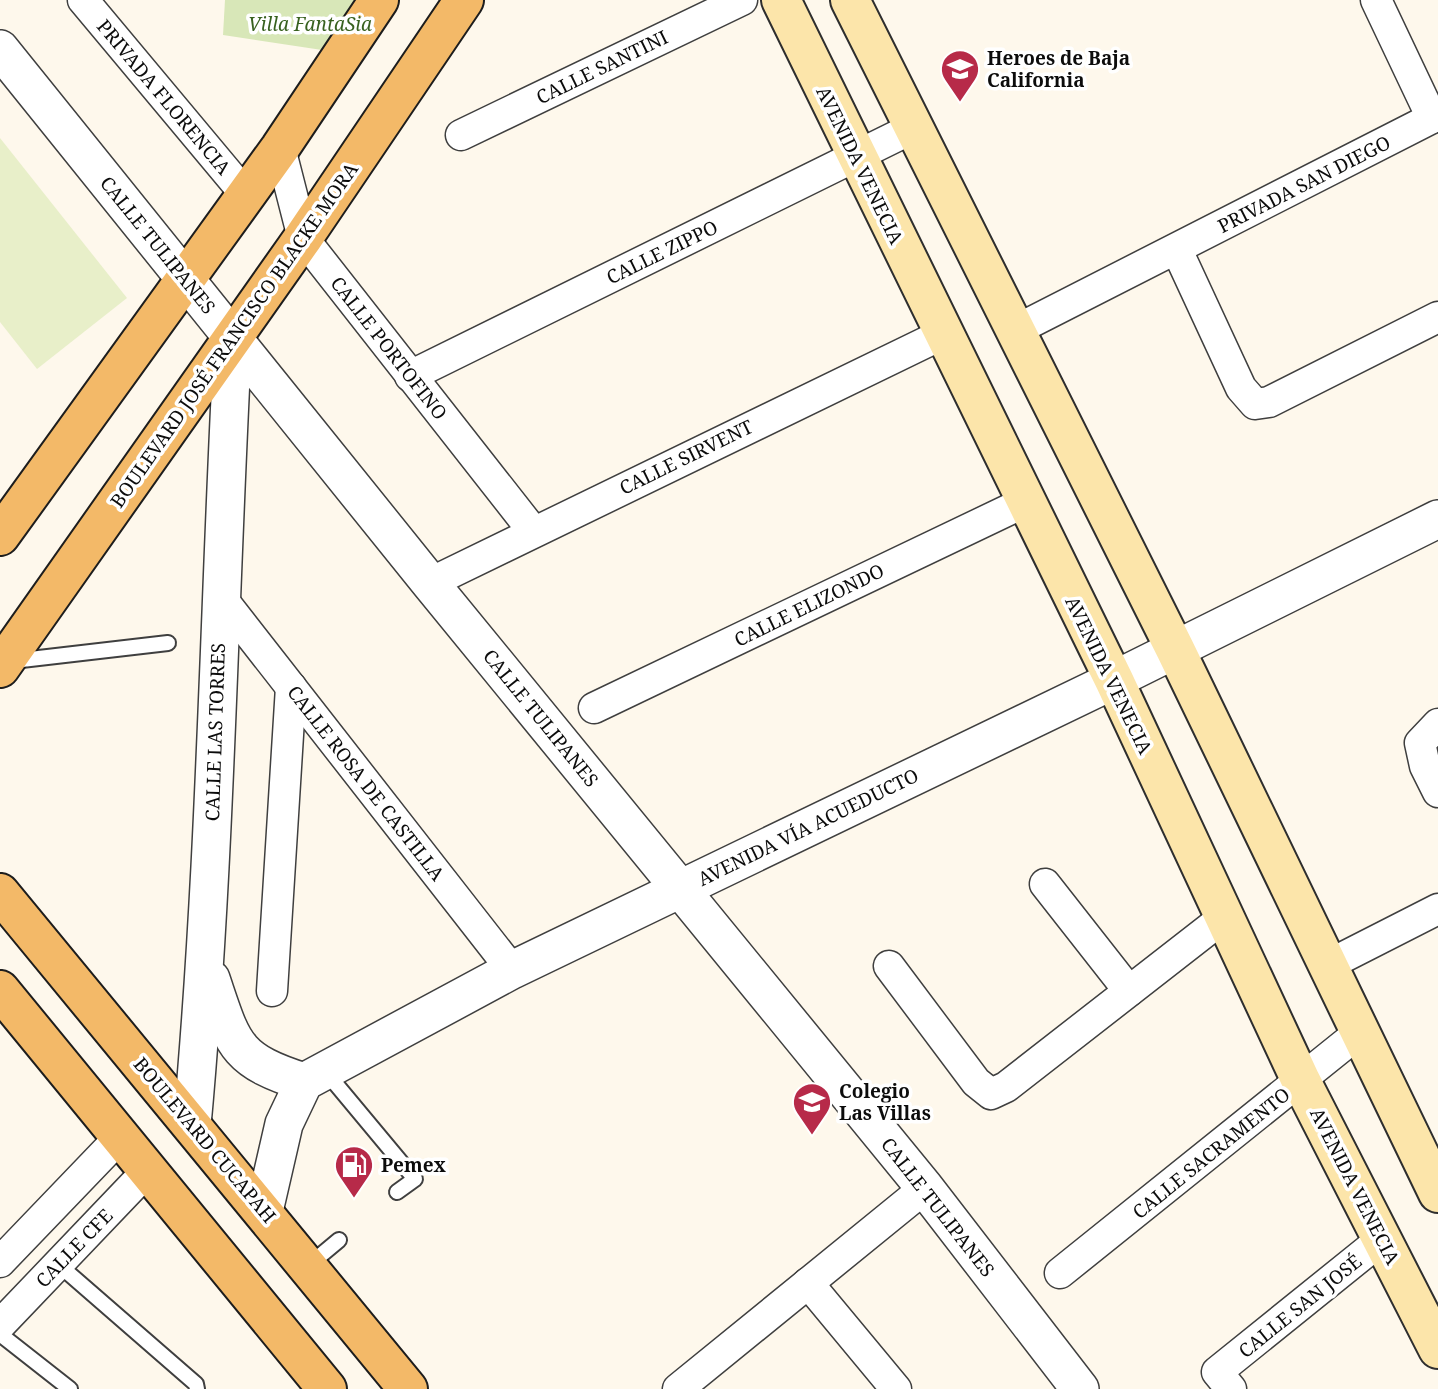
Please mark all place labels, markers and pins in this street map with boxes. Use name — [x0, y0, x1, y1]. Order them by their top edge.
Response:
place label: Heroes de Baja California — [987, 45, 1130, 93]
school or university icon: Heroes de Baja California — [939, 48, 981, 103]
place label: Colegio Las Villas — [839, 1078, 931, 1126]
school or university icon: Colegio Las Villas — [791, 1081, 833, 1136]
fuel station icon: Pemex — [333, 1144, 375, 1199]
place label: Pemex — [381, 1152, 447, 1178]

